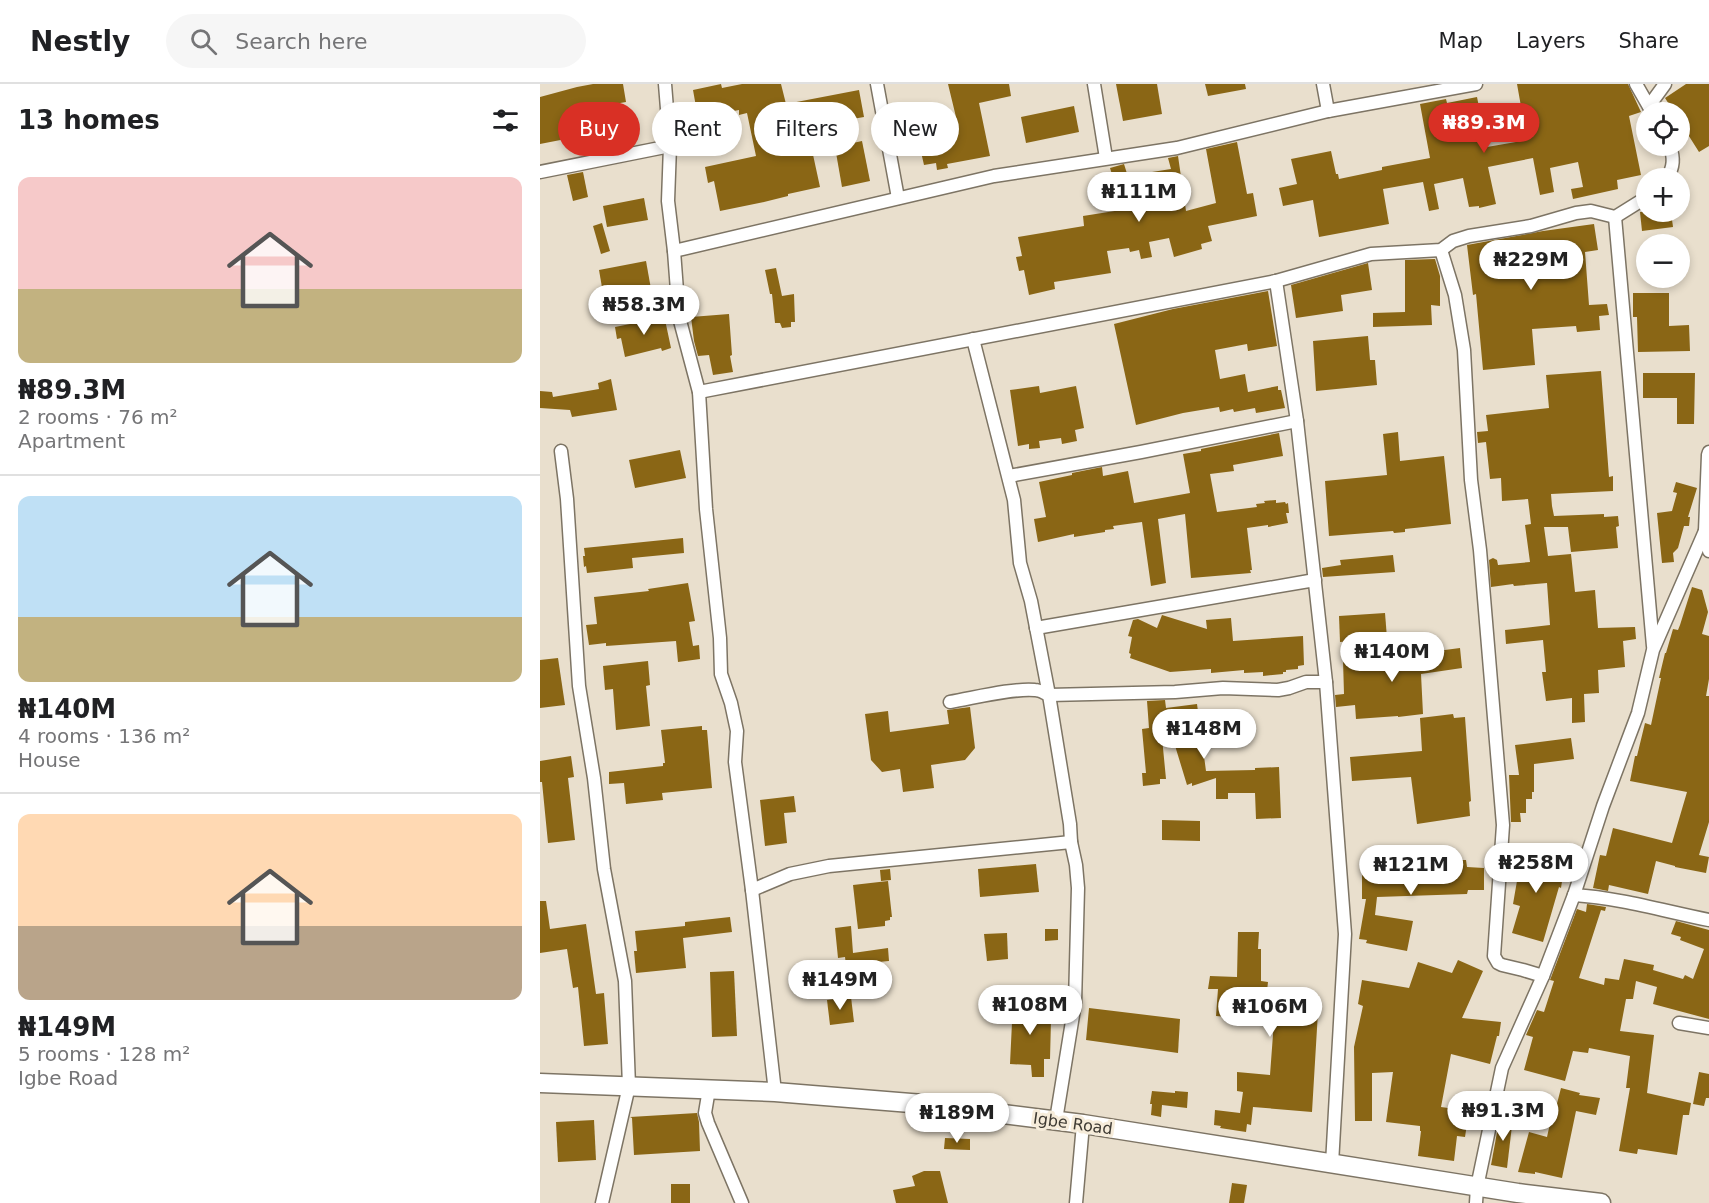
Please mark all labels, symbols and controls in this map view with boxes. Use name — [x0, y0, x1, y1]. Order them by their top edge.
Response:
search box — [166, 14, 586, 68]
text: Nestly — [30, 25, 130, 58]
icon: search — [187, 25, 220, 58]
text: Search here — [235, 29, 367, 54]
text: Map — [1439, 29, 1483, 53]
text: Layers — [1516, 29, 1585, 53]
text: Share — [1618, 29, 1679, 53]
chip: Buy — [558, 102, 640, 156]
chip: Rent — [652, 102, 742, 156]
chip: Filters — [754, 102, 859, 156]
chip: New — [871, 102, 959, 156]
map controls — [1636, 102, 1690, 288]
button: locate — [1636, 102, 1690, 156]
pin: ₦89.3M — [1435, 103, 1533, 154]
icon: filters — [489, 104, 522, 137]
text: 13 homes — [18, 105, 160, 135]
text: ₦89.3M — [1442, 110, 1526, 134]
button: + — [1636, 168, 1690, 222]
pin: ₦111M — [1097, 172, 1181, 223]
text: ₦111M — [1101, 179, 1177, 203]
icon: home — [216, 216, 324, 324]
button: − — [1636, 234, 1690, 288]
pin: ₦229M — [1489, 240, 1573, 291]
text: ₦229M — [1493, 247, 1569, 271]
pin: ₦58.3M — [595, 285, 693, 336]
text: ₦58.3M — [602, 292, 686, 316]
text: ₦89.3M — [18, 375, 126, 405]
text: 2 rooms · 76 m² — [18, 405, 178, 429]
text: Apartment — [18, 429, 125, 453]
icon: home — [216, 535, 324, 643]
pin: ₦140M — [1350, 632, 1434, 683]
text: ₦140M — [1354, 639, 1430, 663]
text: ₦140M — [18, 694, 116, 724]
pin: ₦148M — [1162, 709, 1246, 760]
text: ₦148M — [1166, 716, 1242, 740]
text: 4 rooms · 136 m² — [18, 724, 190, 748]
text: House — [18, 748, 81, 772]
pin: ₦258M — [1494, 843, 1578, 894]
pin: ₦121M — [1369, 845, 1453, 896]
text: ₦258M — [1498, 850, 1574, 874]
text: ₦121M — [1373, 852, 1449, 876]
icon: home — [216, 853, 324, 961]
pin: ₦149M — [798, 960, 882, 1011]
text: ₦149M — [802, 967, 878, 991]
pin: ₦108M — [988, 985, 1072, 1036]
pin: ₦106M — [1228, 987, 1312, 1038]
text: ₦108M — [992, 992, 1068, 1016]
text: ₦106M — [1232, 994, 1308, 1018]
text: ₦149M — [18, 1012, 116, 1042]
text: 5 rooms · 128 m² — [18, 1042, 190, 1066]
text: Igbe Road — [18, 1066, 118, 1090]
pin: ₦91.3M — [1454, 1091, 1552, 1142]
pin: ₦189M — [915, 1093, 999, 1144]
text: ₦91.3M — [1461, 1098, 1545, 1122]
text: ₦189M — [919, 1100, 995, 1124]
street label: Igbe Road — [1032, 1109, 1114, 1138]

